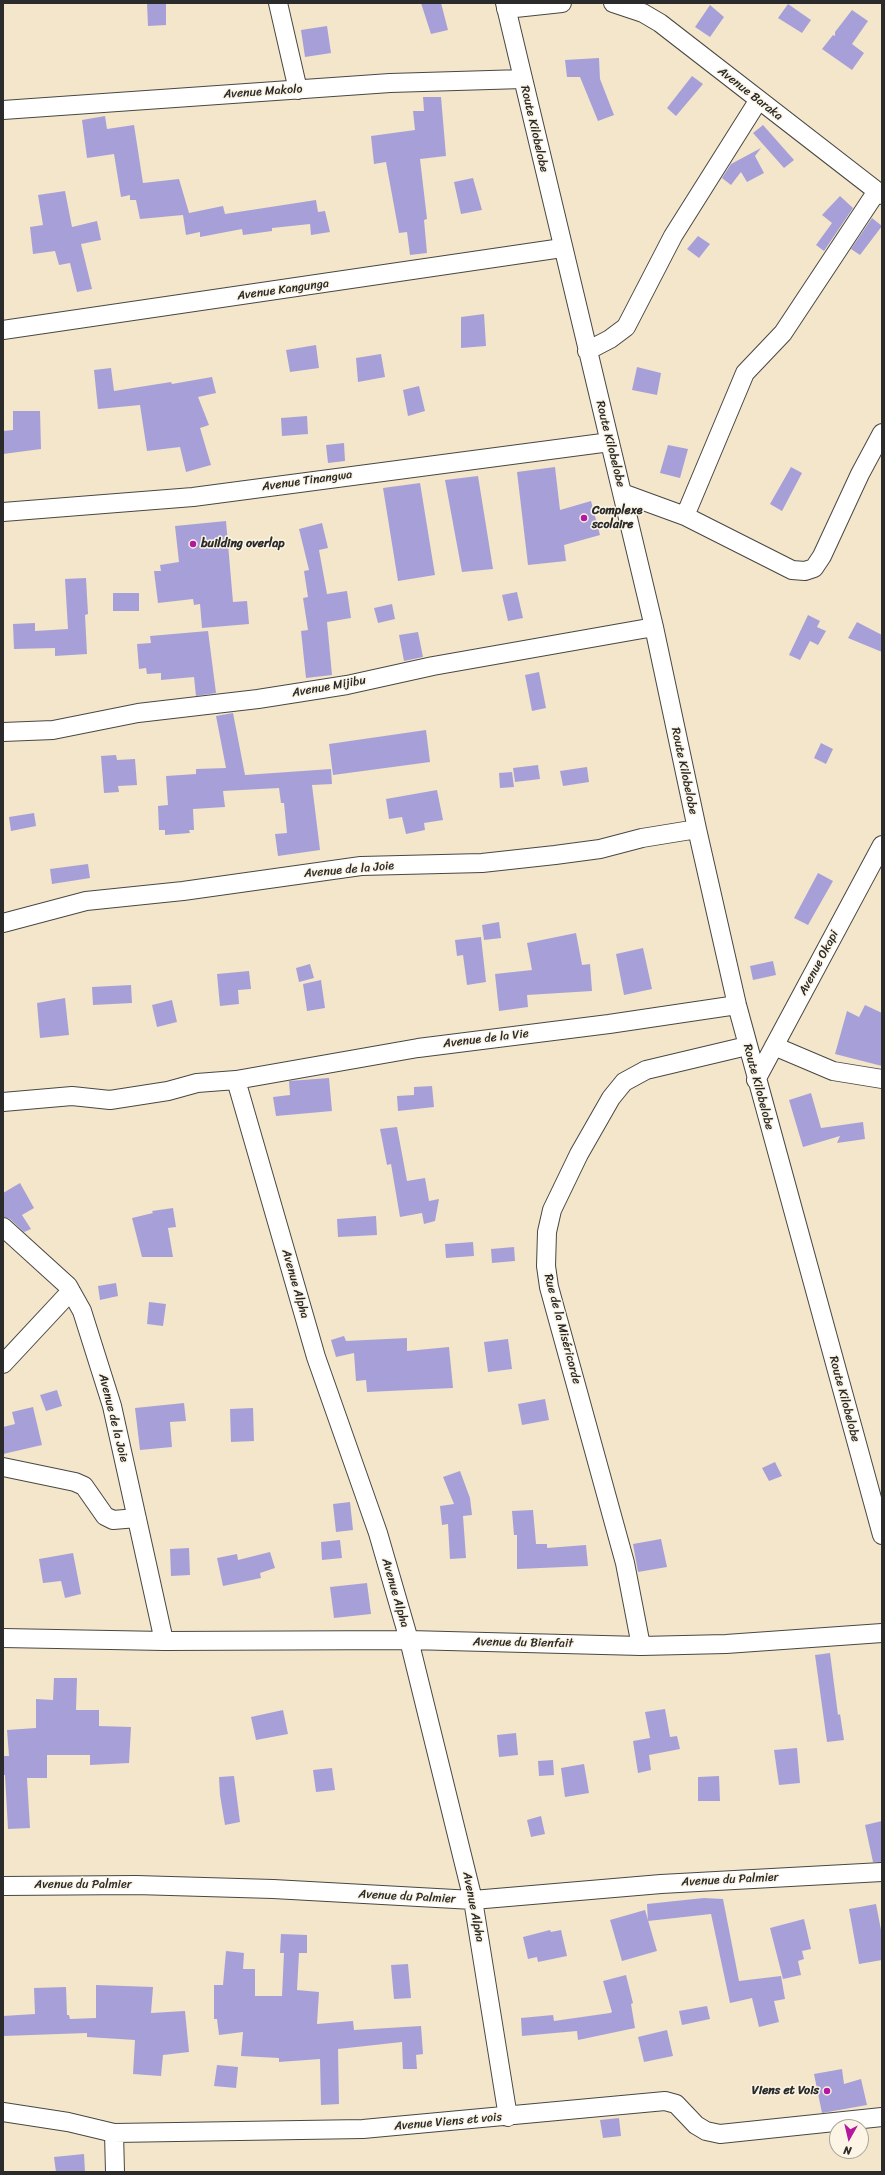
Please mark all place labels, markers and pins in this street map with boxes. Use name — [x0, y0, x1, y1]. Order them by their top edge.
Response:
place label: Complexe scolaire — [592, 504, 643, 532]
marker: Complexe scolaire — [579, 513, 589, 523]
place label: building overlap — [201, 537, 285, 551]
marker: building overlap — [188, 539, 198, 549]
place label: Viens et Vois — [752, 2084, 819, 2098]
marker: Viens et Vois — [822, 2086, 832, 2096]

